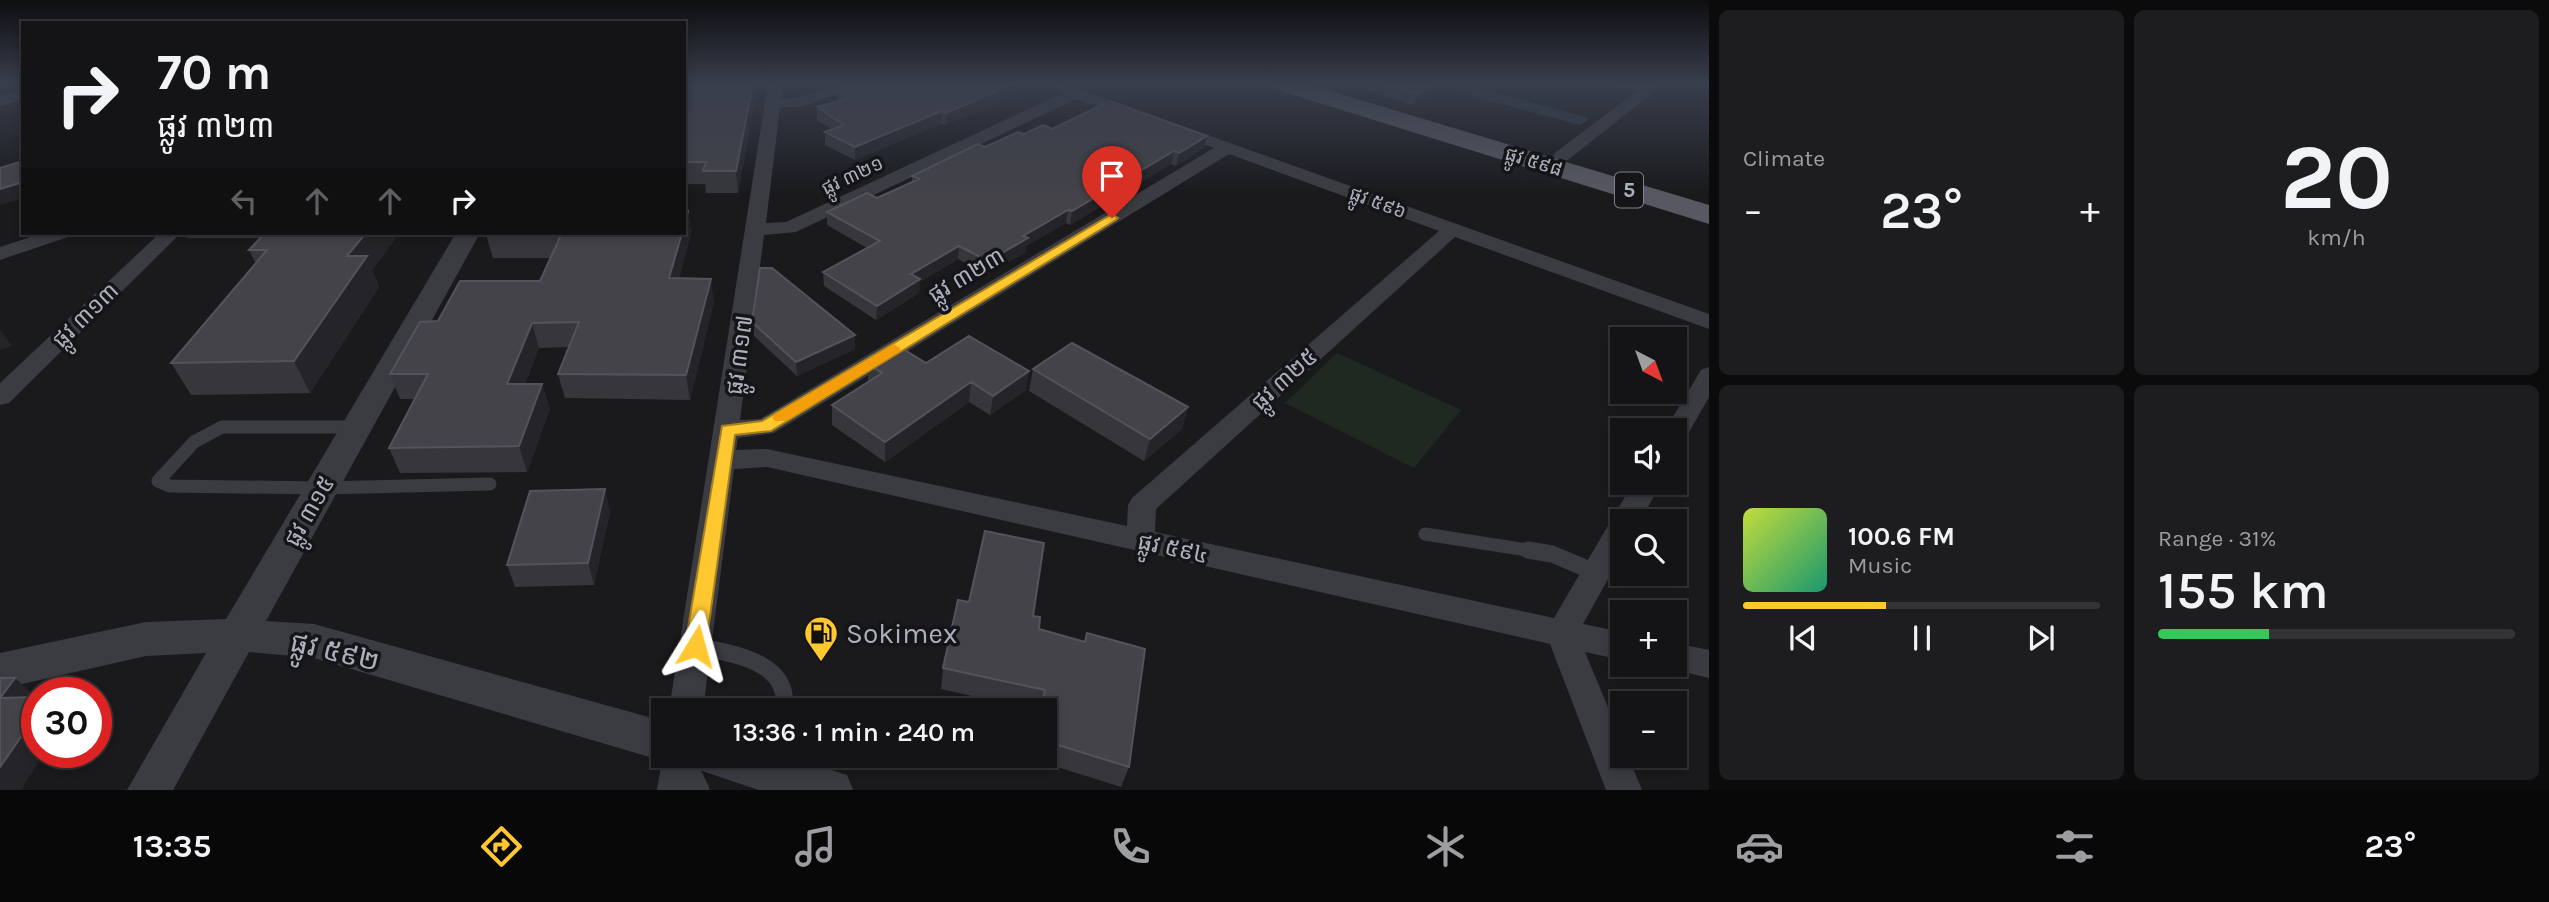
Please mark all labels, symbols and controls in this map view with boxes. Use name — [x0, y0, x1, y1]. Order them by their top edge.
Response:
text: 70 m — [157, 44, 271, 101]
icon: right — [42, 49, 133, 140]
text: ផ្លូវ ៣២៣ — [157, 108, 275, 145]
text: 20 — [2280, 125, 2393, 231]
street label: ផ្លូវ ៥៩៨ — [1501, 143, 1565, 186]
text: Climate — [1743, 145, 1825, 172]
pin — [1082, 146, 1142, 218]
street label: ផ្លូវ ៣២១ — [818, 152, 889, 205]
icon: arrive — [1093, 157, 1131, 195]
road number: 5 — [1615, 172, 1643, 208]
text: 23° — [1880, 180, 1963, 241]
icon: left — [225, 182, 263, 220]
icon: ahead — [298, 182, 336, 220]
icon: ahead — [371, 182, 409, 220]
icon: right — [444, 182, 482, 220]
street label: ផ្លូវ ៥៩៦ — [1344, 183, 1409, 229]
text: − — [1743, 188, 1763, 233]
text: + — [2080, 188, 2100, 233]
text: km/h — [2307, 224, 2366, 251]
street label: ផ្លូវ ៣២៣ — [923, 242, 1013, 315]
street label: ផ្លូវ ៣១៣ — [47, 277, 130, 359]
street label: ផ្លូវ ៣១៧ — [721, 314, 766, 398]
north arrow — [1610, 327, 1687, 404]
map controls — [1610, 327, 1687, 768]
street label: ផ្លូវ ៣២៥ — [1246, 343, 1328, 422]
button: sound — [1610, 418, 1687, 495]
street label: ផ្លូវ ៣១៥ — [279, 471, 347, 555]
button: search — [1610, 509, 1687, 586]
text: 100.6 FM — [1848, 521, 1955, 552]
text: Range · 31% — [2158, 525, 2276, 552]
street label: ផ្លូវ ៥៩៤ — [1134, 528, 1211, 577]
text: Music — [1848, 552, 1912, 579]
text: 155 km — [2158, 560, 2329, 621]
button: + — [1610, 600, 1687, 677]
position arrow — [659, 609, 733, 683]
fuel station icon: Sokimex — [802, 614, 840, 663]
place label: Sokimex — [846, 617, 957, 650]
icon: previous — [1784, 619, 1822, 657]
icon: pause — [1903, 619, 1941, 657]
icon: next — [2022, 619, 2060, 657]
street label: ផ្លូវ ៥៩២ — [285, 625, 383, 686]
speed limit sign: 30 — [21, 677, 112, 768]
button: − — [1610, 691, 1687, 768]
text: 13:36 · 1 min · 240 m — [733, 717, 975, 748]
icon: directions — [477, 822, 526, 871]
icon: music — [791, 822, 840, 871]
icon: phone — [1106, 822, 1155, 871]
icon: climate — [1421, 822, 1470, 871]
icon: car — [1735, 822, 1784, 871]
icon: filters — [2050, 822, 2099, 871]
text: 13:35 — [133, 828, 211, 865]
text: 23° — [2364, 828, 2416, 865]

